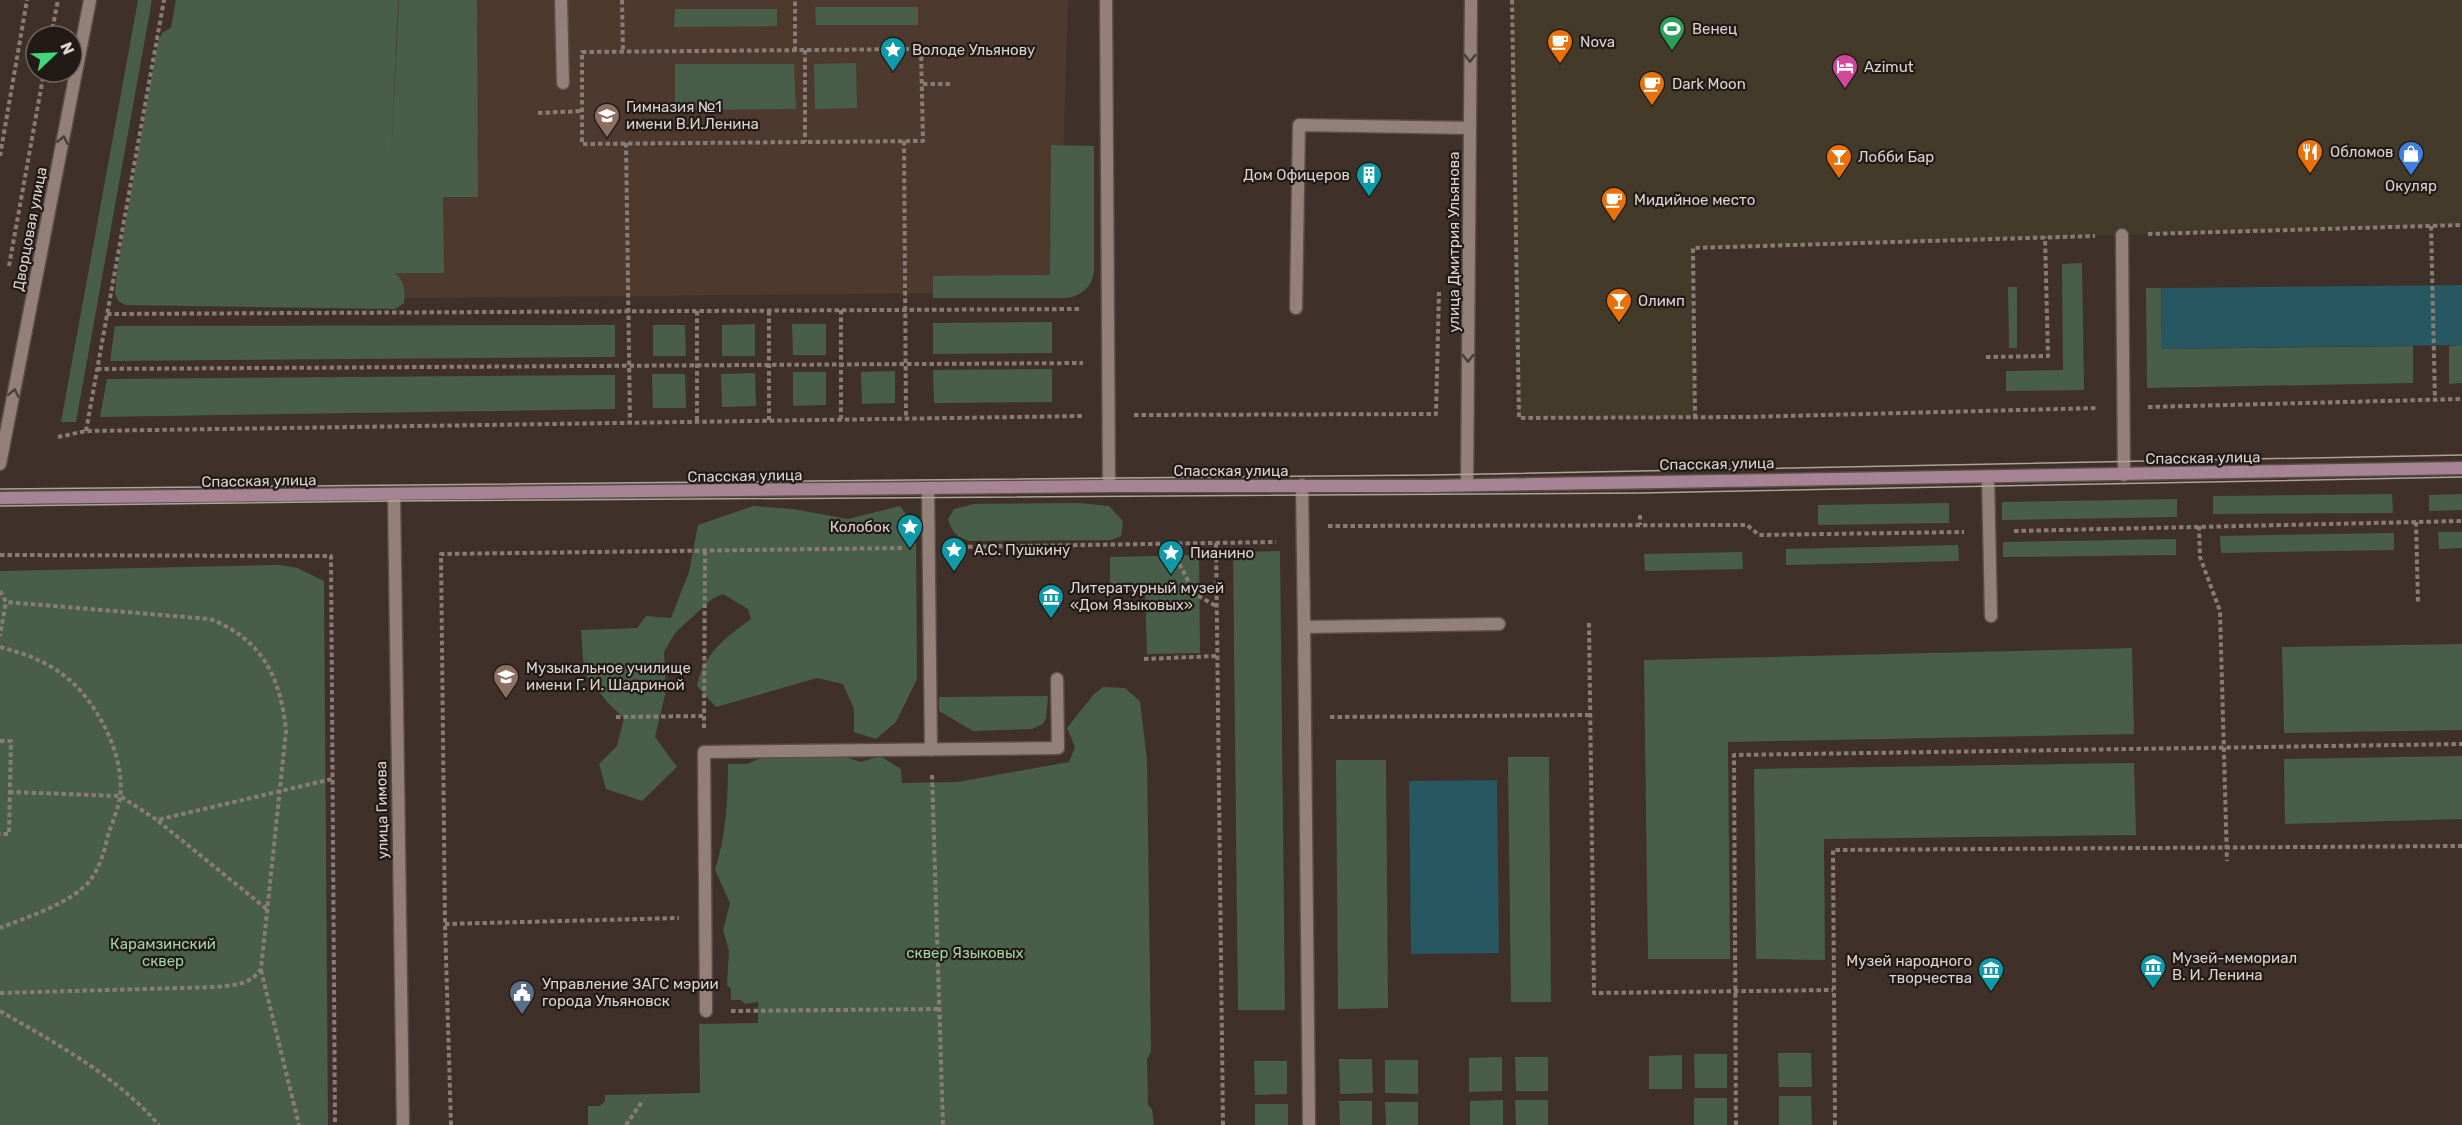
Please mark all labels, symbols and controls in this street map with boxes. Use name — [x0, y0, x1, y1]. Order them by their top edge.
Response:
sports icon: Венец — [1657, 14, 1687, 52]
place label: Венец — [1692, 20, 1737, 38]
north arrow — [24, 24, 84, 84]
cafe icon: Nova — [1545, 27, 1575, 65]
place label: Nova — [1580, 33, 1615, 51]
place icon: Володе Ульянову — [878, 35, 908, 73]
text: N — [56, 39, 78, 57]
place label: Володе Ульянову — [912, 41, 1035, 59]
hotel icon: Azimut — [1830, 52, 1860, 90]
one-way arrow — [1464, 54, 1476, 63]
place label: Azimut — [1864, 58, 1914, 76]
cafe icon: Dark Moon — [1637, 69, 1667, 107]
place label: Dark Moon — [1672, 75, 1746, 93]
place label: Гимназия №1 имени В.И.Ленина — [626, 98, 759, 133]
school or university icon: Гимназия №1 имени В.И.Ленина — [592, 101, 622, 139]
one-way arrow — [56, 136, 69, 146]
restaurant icon: Обломов — [2295, 137, 2325, 175]
shop icon: Окуляр — [2396, 139, 2426, 177]
bar icon: Лобби Бар — [1824, 142, 1854, 180]
place label: Обломов — [2330, 143, 2393, 161]
place label: Лобби Бар — [1858, 148, 1934, 166]
street label: улица Дмитрия Ульянова — [1445, 152, 1463, 332]
building icon: Дом Офицеров — [1354, 160, 1384, 198]
street label: Дворцовая улица — [9, 165, 51, 293]
place label: Дом Офицеров — [1243, 166, 1350, 184]
place label: Окуляр — [2385, 177, 2437, 195]
cafe icon: Мидийное место — [1599, 185, 1629, 223]
place label: Мидийное место — [1634, 191, 1755, 209]
bar icon: Олимп — [1604, 286, 1634, 324]
place label: Олимп — [1638, 292, 1685, 310]
one-way arrow — [1462, 354, 1474, 363]
one-way arrow — [7, 388, 20, 398]
street label: Спасская улица — [2145, 448, 2261, 468]
street label: Спасская улица — [1659, 454, 1775, 474]
street label: Спасская улица — [1173, 462, 1289, 480]
street label: Спасская улица — [687, 466, 803, 486]
street label: Спасская улица — [201, 471, 317, 491]
place icon: Колобок — [895, 512, 925, 550]
place label: Колобок — [830, 518, 890, 536]
place icon: А.С. Пушкину — [939, 535, 969, 573]
place icon: Пианино — [1156, 538, 1186, 576]
place label: А.С. Пушкину — [974, 541, 1070, 559]
place label: Пианино — [1190, 544, 1254, 562]
place label: Литературный музей «Дом Языковых» — [1070, 579, 1224, 614]
museum icon: Литературный музей «Дом Языковых» — [1036, 582, 1066, 620]
place label: Музыкальное училище имени Г. И. Шадриной — [526, 659, 691, 694]
school or university icon: Музыкальное училище имени Г. И. Шадриной — [491, 662, 521, 700]
street label: улица Гимова — [372, 761, 392, 859]
park label: Карамзинский сквер — [110, 935, 216, 970]
park label: сквер Языковых — [906, 944, 1024, 962]
place label: Музей-мемориал В. И. Ленина — [2172, 949, 2297, 984]
place label: Музей народного творчества — [1846, 952, 1972, 987]
museum icon: Музей-мемориал В. И. Ленина — [2138, 952, 2168, 990]
museum icon: Музей народного творчества — [1976, 955, 2006, 993]
place label: Управление ЗАГС мэрии города Ульяновск — [542, 975, 719, 1010]
public building icon: Управление ЗАГС мэрии города Ульяновск — [507, 978, 537, 1016]

